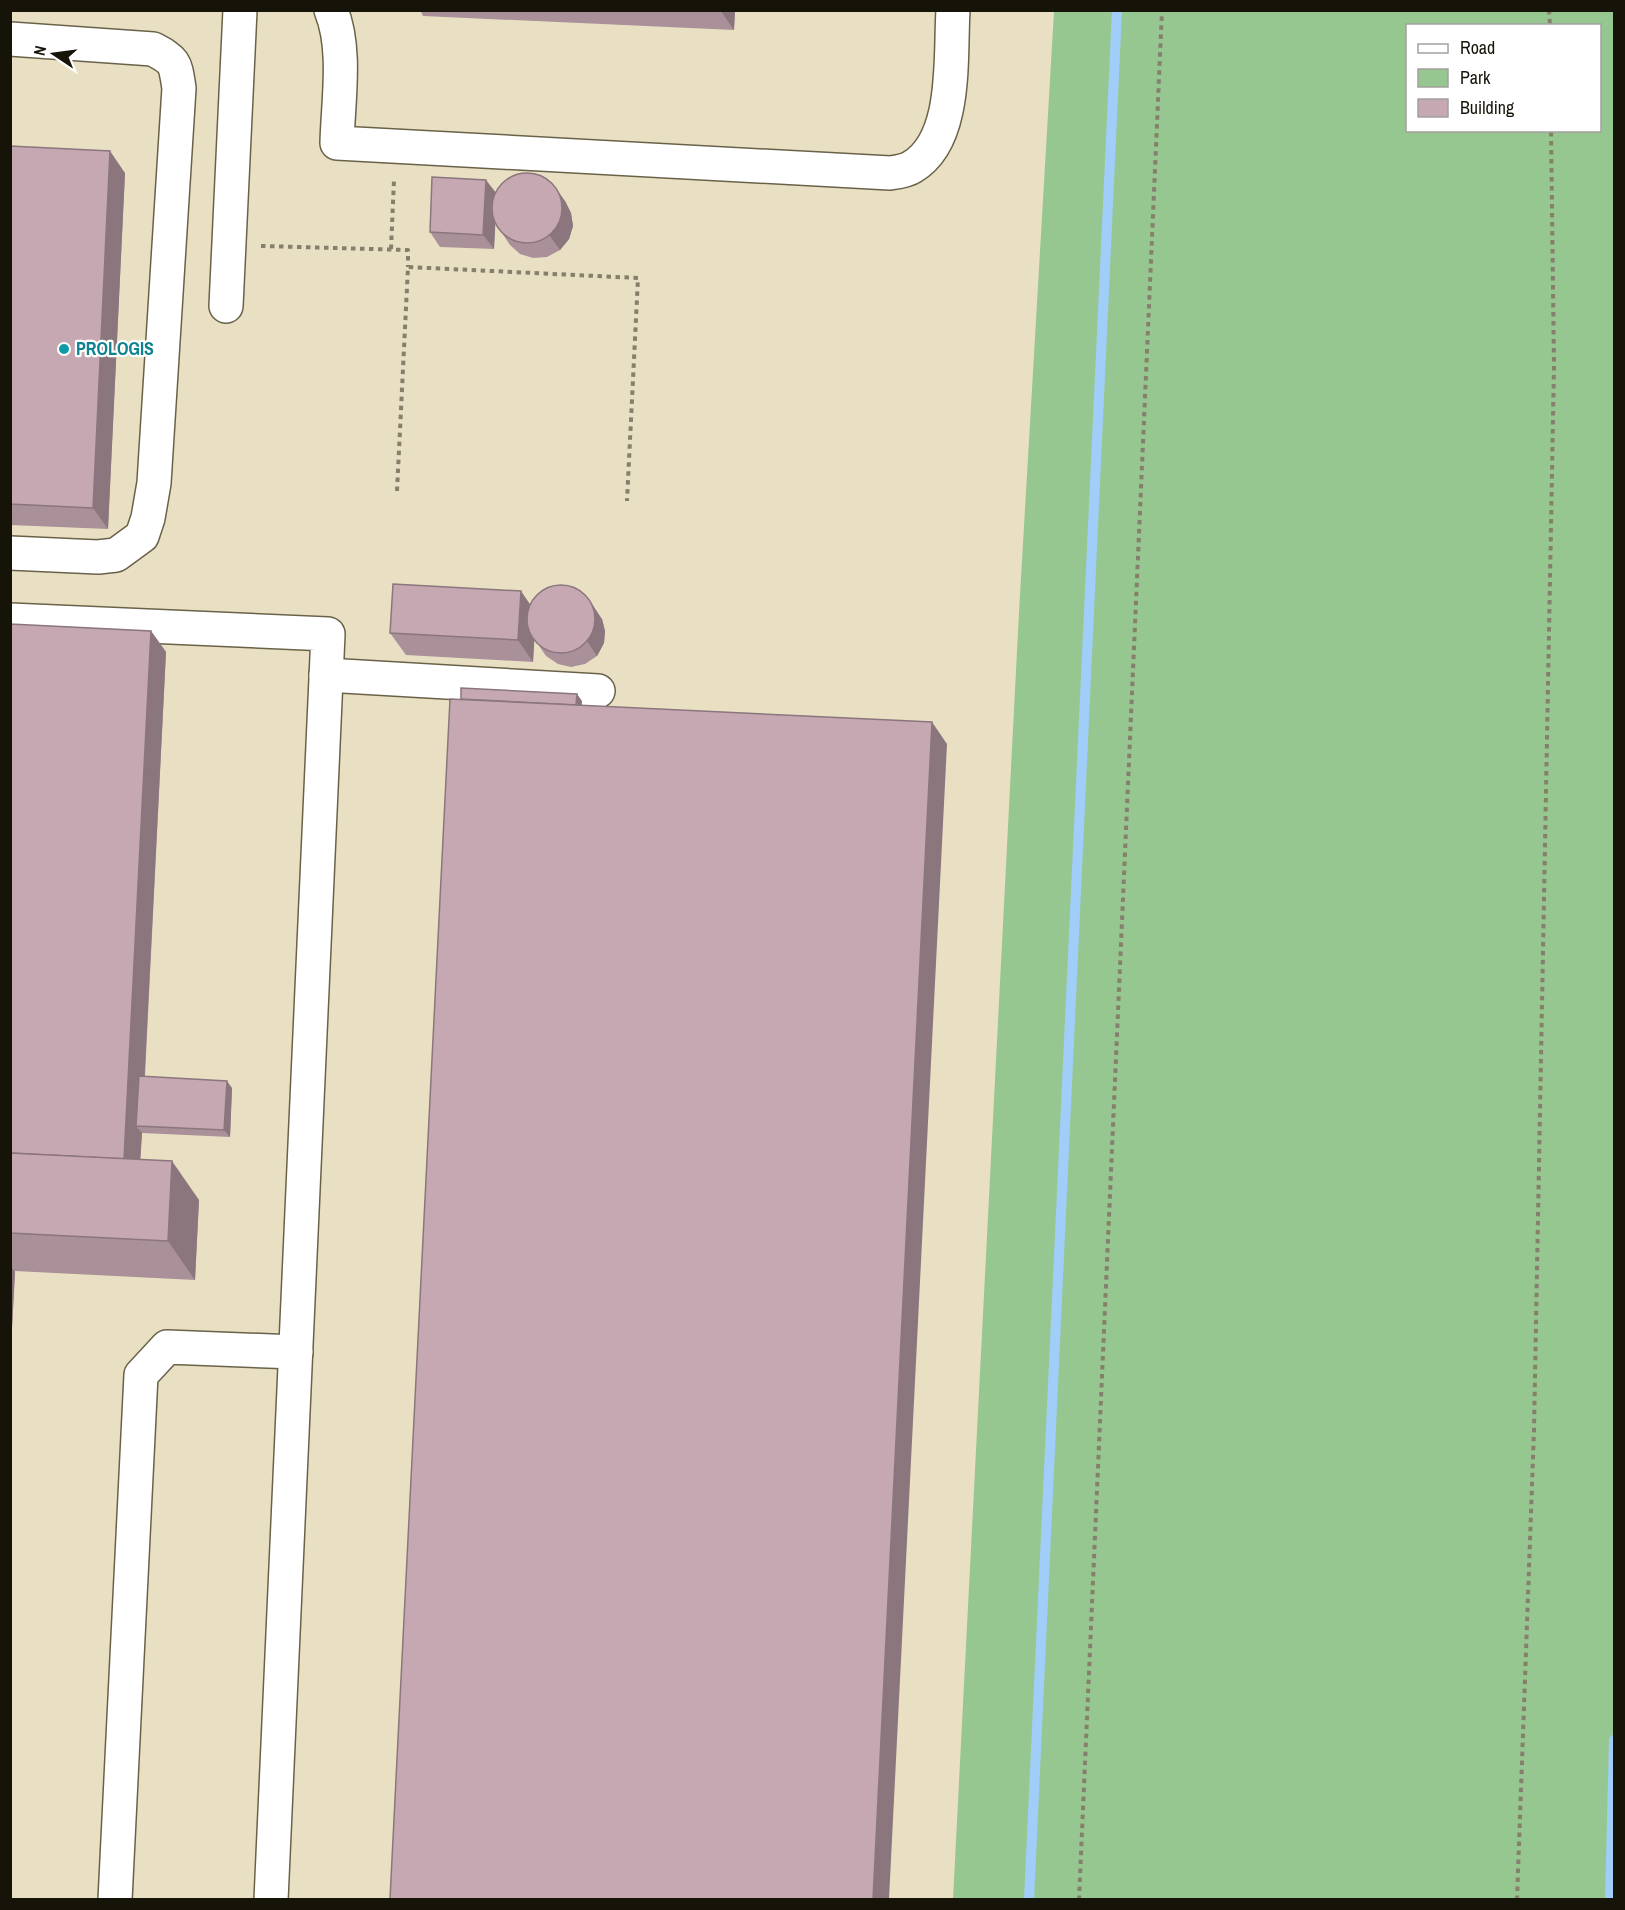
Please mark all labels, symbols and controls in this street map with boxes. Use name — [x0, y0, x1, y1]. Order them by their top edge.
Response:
north arrow — [24, 24, 84, 84]
legend — [1406, 24, 1601, 132]
text: Road — [1460, 35, 1495, 60]
text: N — [28, 44, 51, 58]
text: Park — [1460, 65, 1491, 90]
text: Building — [1460, 95, 1515, 120]
place label: PROLOGIS — [76, 336, 154, 361]
marker: PROLOGIS — [57, 342, 71, 356]

